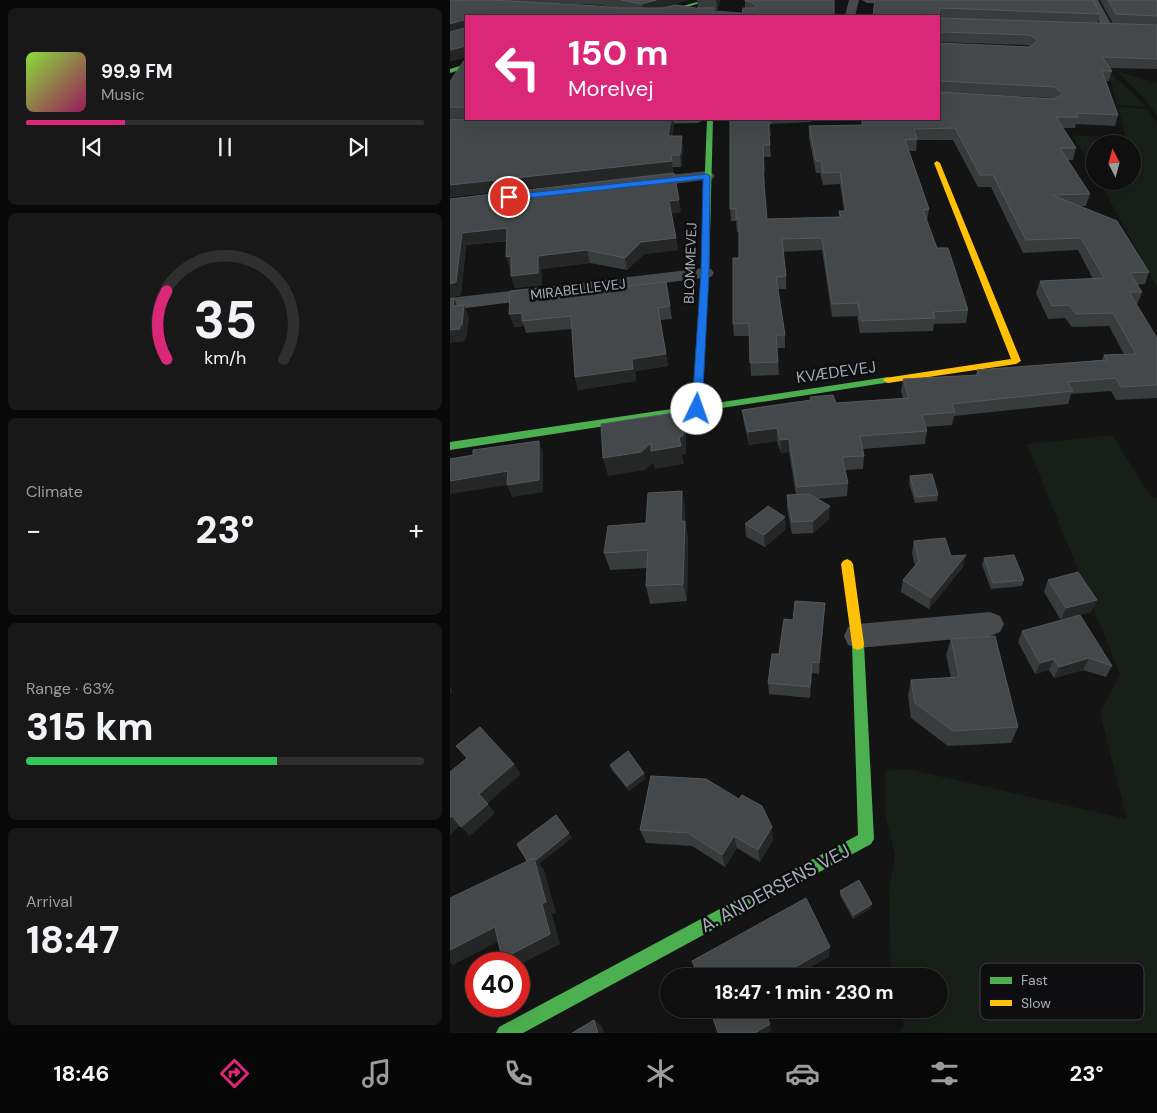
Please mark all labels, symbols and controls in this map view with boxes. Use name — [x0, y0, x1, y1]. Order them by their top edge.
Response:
text: 150 m — [568, 30, 668, 76]
icon: left — [485, 35, 550, 100]
text: 99.9 FM — [101, 59, 173, 84]
text: Morelvej — [568, 74, 654, 103]
text: Music — [101, 84, 145, 105]
icon: previous — [78, 133, 106, 161]
icon: pause — [211, 133, 239, 161]
icon: next — [344, 133, 372, 161]
north arrow — [1086, 135, 1141, 190]
map controls — [1086, 135, 1141, 190]
pin — [488, 176, 530, 218]
icon: arrive — [495, 183, 523, 211]
street label: BLOMMEVEJ — [680, 222, 700, 304]
street label: MIRABELLEVEJ — [529, 274, 627, 304]
text: 35 — [193, 286, 257, 354]
text: km/h — [204, 346, 246, 370]
street label: KVÆDEVEJ — [795, 356, 877, 388]
position arrow — [670, 382, 722, 434]
text: Climate — [26, 481, 83, 502]
text: 23° — [196, 505, 254, 555]
text: − — [26, 512, 41, 549]
text: + — [409, 512, 424, 549]
text: Range · 63% — [26, 678, 114, 699]
text: 315 km — [26, 702, 153, 752]
street label: A. ANDERSENS VEJ — [696, 838, 854, 938]
text: Arrival — [26, 891, 73, 912]
text: 18:47 — [26, 915, 119, 965]
speed limit sign: 40 — [465, 952, 530, 1017]
legend — [980, 963, 1144, 1020]
text: Fast — [1021, 971, 1048, 989]
text: 18:47 · 1 min · 230 m — [715, 980, 893, 1005]
text: Slow — [1021, 994, 1051, 1012]
icon: directions — [217, 1056, 252, 1091]
icon: music — [359, 1056, 394, 1091]
icon: phone — [501, 1056, 536, 1091]
icon: climate — [643, 1056, 678, 1091]
icon: car — [785, 1056, 820, 1091]
icon: filters — [927, 1056, 962, 1091]
text: 18:46 — [54, 1059, 109, 1088]
text: 23° — [1069, 1059, 1103, 1088]

